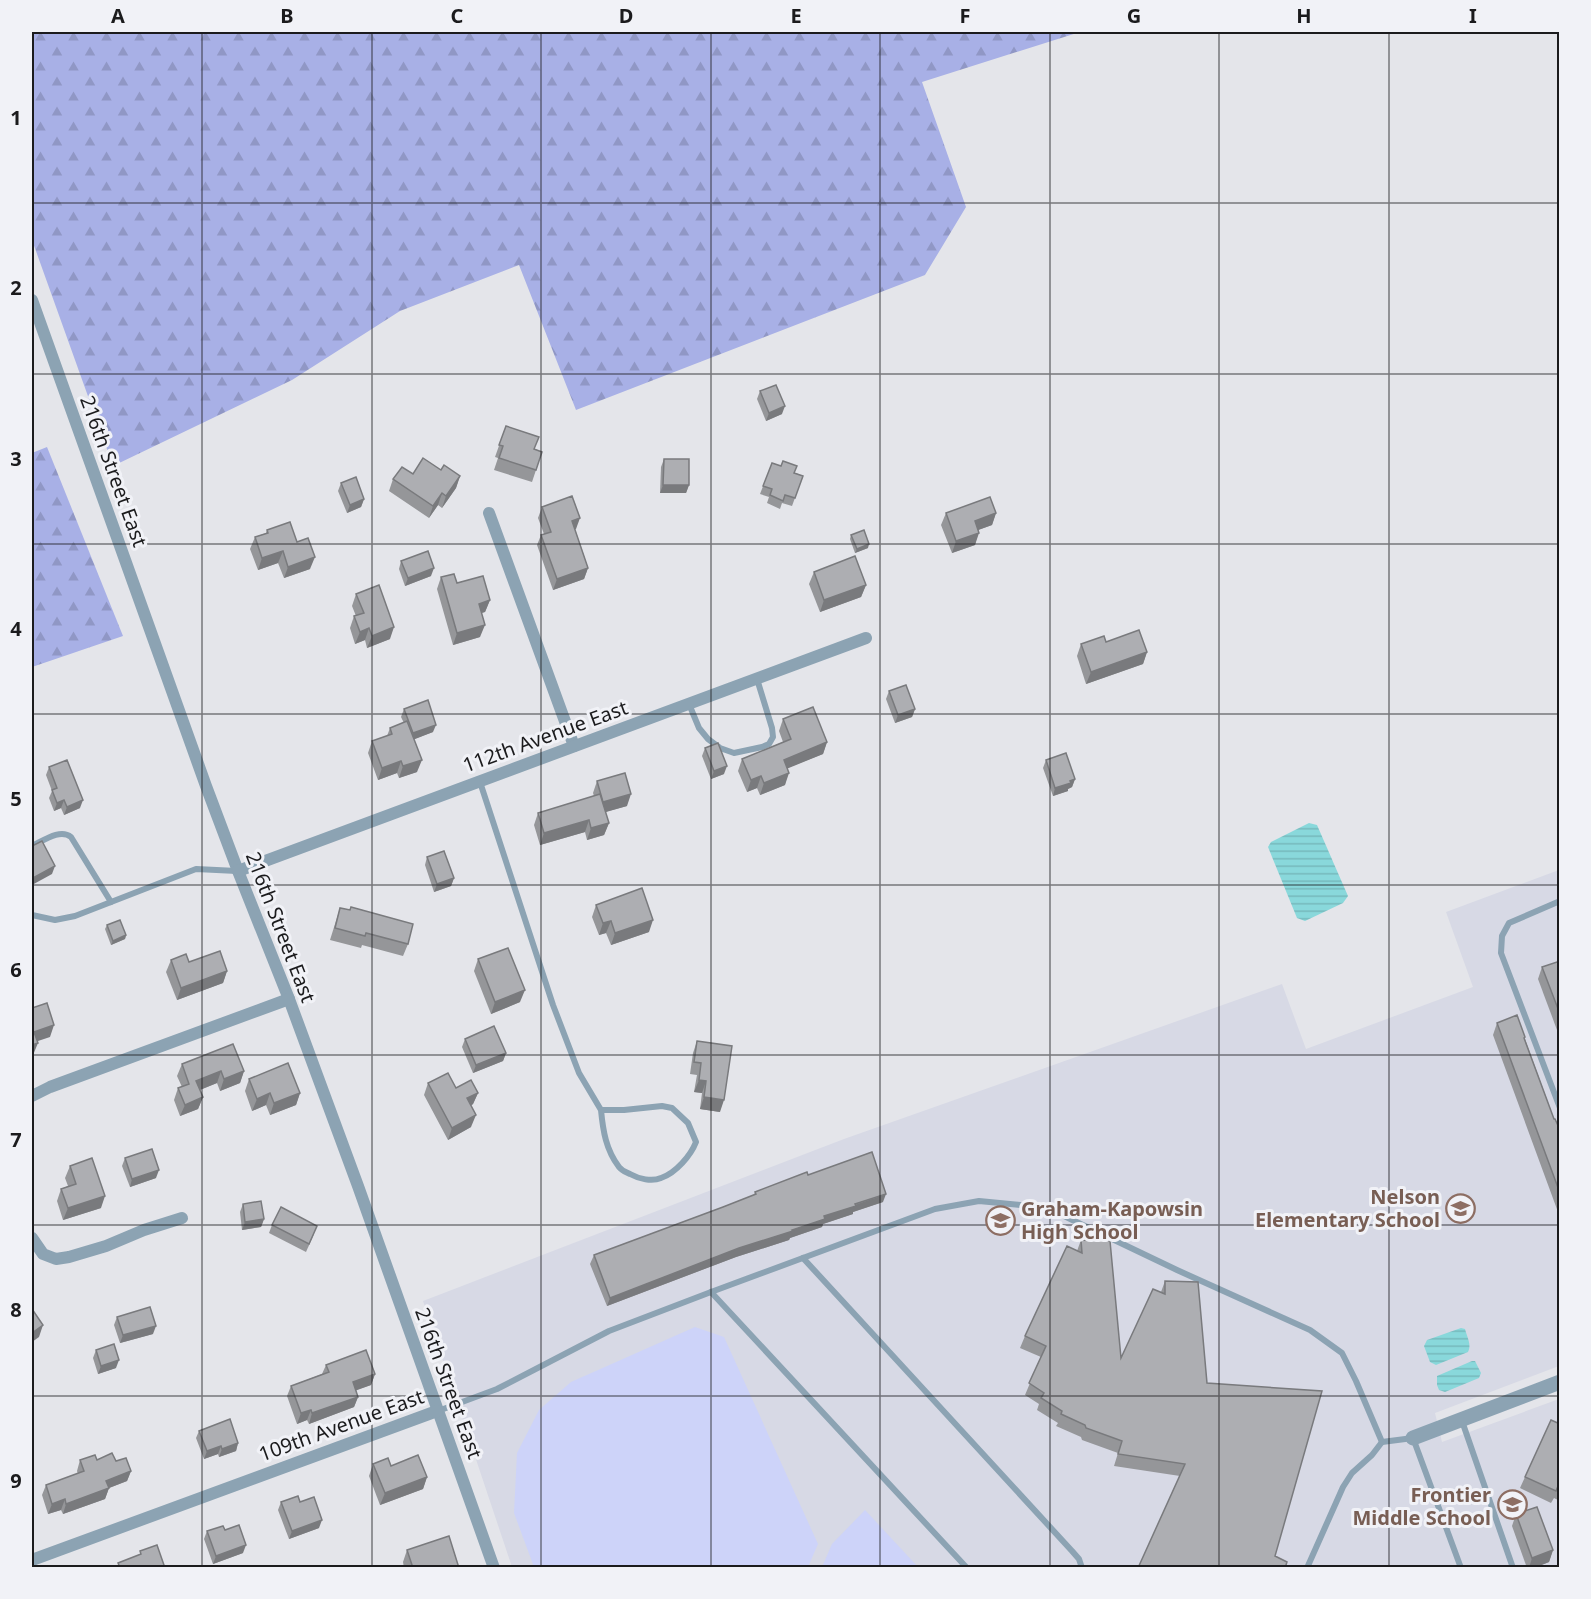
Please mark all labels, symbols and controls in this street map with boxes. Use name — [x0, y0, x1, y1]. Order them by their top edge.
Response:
text: A — [111, 2, 125, 29]
text: B — [280, 2, 294, 29]
text: C — [451, 2, 464, 29]
text: D — [619, 2, 633, 29]
text: E — [790, 2, 802, 29]
text: F — [960, 2, 970, 29]
text: G — [1127, 2, 1141, 29]
text: H — [1296, 2, 1312, 29]
text: I — [1469, 2, 1477, 29]
text: 1 — [10, 104, 22, 131]
text: 2 — [10, 274, 22, 301]
street label: 216th Street East — [74, 392, 154, 550]
text: 3 — [10, 445, 22, 472]
text: 4 — [10, 615, 22, 642]
street label: 112th Avenue East — [459, 694, 631, 778]
text: 5 — [10, 785, 22, 812]
street label: 216th Street East — [240, 848, 322, 1006]
text: 6 — [10, 956, 22, 983]
text: 7 — [10, 1126, 22, 1153]
place label: Nelson Elementary School — [1255, 1183, 1440, 1233]
school or university icon: Nelson Elementary School — [1445, 1192, 1477, 1224]
place label: Graham-Kapowsin High School — [1021, 1195, 1203, 1245]
school or university icon: Graham-Kapowsin High School — [984, 1204, 1016, 1236]
text: 8 — [10, 1296, 22, 1323]
street label: 216th Street East — [409, 1304, 489, 1462]
street label: 109th Avenue East — [255, 1383, 427, 1467]
text: 9 — [10, 1467, 22, 1494]
place label: Frontier Middle School — [1352, 1481, 1491, 1531]
school or university icon: Frontier Middle School — [1496, 1489, 1528, 1521]

